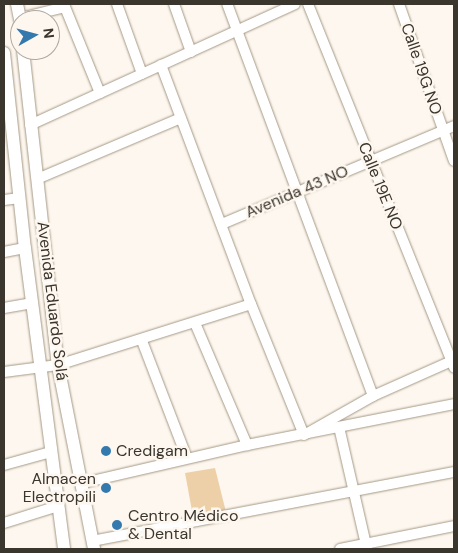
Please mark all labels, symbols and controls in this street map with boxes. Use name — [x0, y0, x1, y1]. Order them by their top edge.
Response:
north arrow — [10, 10, 60, 60]
street label: Calle 19G NO — [396, 21, 446, 117]
text: N — [39, 27, 58, 39]
street label: Calle 19E NO — [354, 140, 406, 232]
street label: Avenida 43 NO — [243, 162, 351, 222]
street label: Avenida Eduardo Solá — [33, 220, 71, 382]
place label: Credigam — [116, 441, 188, 461]
marker: Credigam — [100, 445, 112, 457]
place label: Almacen Electropili — [23, 469, 96, 507]
marker: Almacen Electropili — [100, 482, 112, 494]
place label: Centro Médico & Dental — [128, 506, 238, 544]
marker: Centro Médico & Dental — [110, 518, 124, 532]

